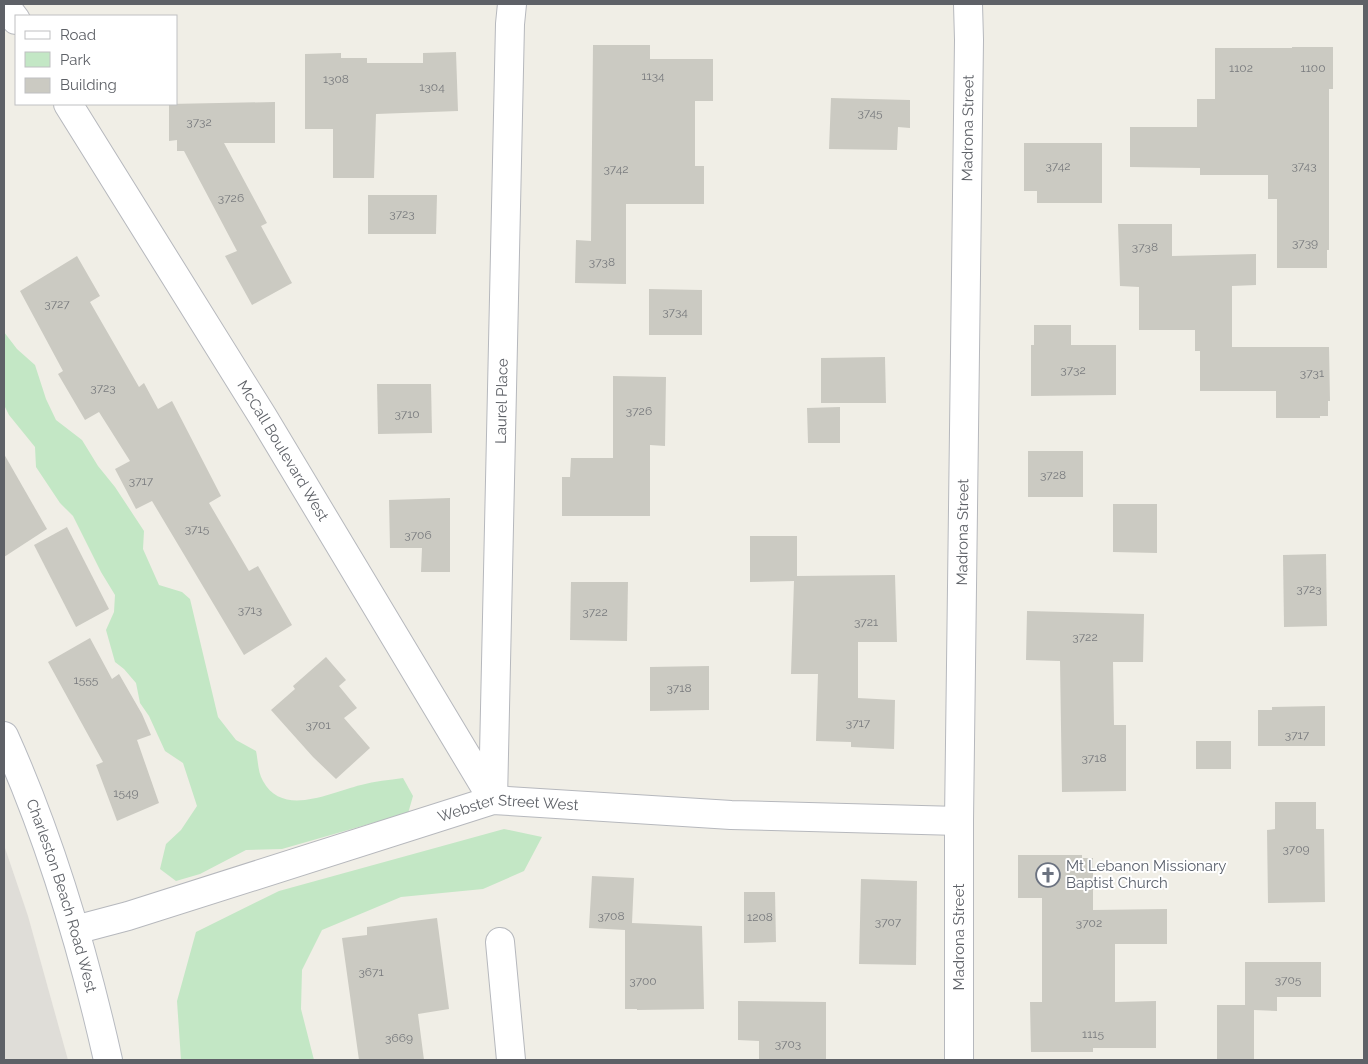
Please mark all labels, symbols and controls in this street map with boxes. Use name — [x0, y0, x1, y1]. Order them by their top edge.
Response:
legend — [15, 15, 178, 105]
text: Road — [60, 26, 96, 44]
text: Park — [60, 51, 91, 69]
house number: 1102 — [1229, 61, 1253, 75]
house number: 1100 — [1301, 61, 1325, 75]
house number: 1134 — [641, 69, 665, 83]
house number: 1308 — [323, 72, 349, 86]
street label: Madrona Street — [958, 74, 978, 182]
text: Building — [60, 76, 117, 94]
house number: 1304 — [419, 80, 445, 94]
house number: 3745 — [857, 106, 883, 120]
house number: 3732 — [186, 115, 212, 129]
house number: 3742 — [1046, 159, 1070, 173]
house number: 3743 — [1291, 159, 1317, 173]
house number: 3742 — [604, 162, 628, 176]
house number: 3726 — [218, 191, 244, 205]
house number: 3723 — [389, 207, 415, 221]
house number: 3739 — [1292, 236, 1318, 250]
house number: 3738 — [1132, 240, 1158, 254]
house number: 3738 — [589, 255, 615, 269]
house number: 3727 — [44, 297, 70, 311]
house number: 3734 — [662, 305, 688, 319]
street label: Laurel Place — [492, 358, 512, 444]
house number: 3732 — [1060, 363, 1086, 377]
house number: 3731 — [1300, 366, 1324, 380]
street label: McCall Boulevard West — [233, 377, 332, 524]
house number: 3723 — [90, 381, 116, 395]
house number: 3726 — [626, 404, 652, 418]
house number: 3710 — [394, 407, 420, 421]
house number: 3728 — [1040, 468, 1066, 482]
house number: 3717 — [129, 474, 154, 488]
street label: Madrona Street — [953, 478, 972, 586]
house number: 3715 — [185, 522, 210, 536]
house number: 3706 — [404, 528, 432, 542]
house number: 3723 — [1296, 582, 1322, 596]
house number: 3713 — [238, 603, 262, 617]
house number: 3722 — [582, 605, 608, 619]
house number: 3721 — [854, 615, 878, 629]
house number: 3722 — [1072, 630, 1098, 644]
house number: 1555 — [74, 673, 99, 687]
house number: 3718 — [666, 681, 692, 695]
house number: 3717 — [846, 716, 871, 730]
house number: 3701 — [305, 718, 331, 732]
house number: 3717 — [1285, 728, 1310, 742]
house number: 3718 — [1081, 751, 1107, 765]
house number: 1549 — [113, 786, 139, 800]
street label: Webster Street West — [436, 791, 579, 826]
street label: Charleston Beach Road West — [22, 796, 100, 994]
house number: 3709 — [1282, 842, 1310, 856]
place label: Mt Lebanon Missionary Baptist Church — [1066, 857, 1226, 892]
church icon: Mt Lebanon Missionary Baptist Church — [1035, 862, 1061, 888]
street label: Madrona Street — [950, 884, 968, 990]
house number: 3708 — [597, 909, 625, 923]
house number: 1208 — [747, 910, 773, 924]
house number: 3707 — [875, 915, 902, 929]
house number: 3702 — [1076, 916, 1102, 930]
house number: 3671 — [358, 965, 384, 979]
house number: 3705 — [1275, 973, 1302, 987]
house number: 3700 — [629, 974, 657, 988]
house number: 1115 — [1082, 1027, 1104, 1041]
house number: 3669 — [385, 1031, 413, 1045]
house number: 3703 — [775, 1037, 801, 1051]

